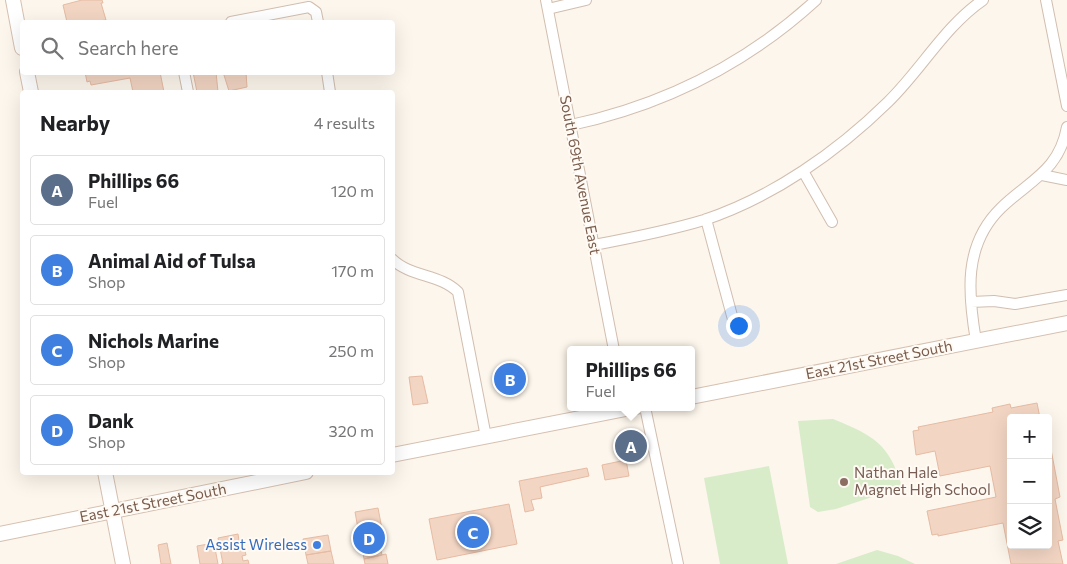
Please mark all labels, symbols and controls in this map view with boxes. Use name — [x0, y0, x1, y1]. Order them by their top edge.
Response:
search box — [20, 20, 395, 75]
icon: search — [38, 34, 66, 62]
text: Search here — [78, 36, 178, 59]
street label: South 69th Avenue East — [557, 94, 605, 256]
text: Nearby — [40, 110, 110, 135]
text: 4 results — [314, 113, 375, 132]
text: Phillips 66 — [88, 169, 179, 192]
text: A — [51, 181, 63, 200]
text: 120 m — [331, 181, 374, 200]
text: Fuel — [88, 192, 118, 211]
text: Animal Aid of Tulsa — [88, 249, 256, 272]
text: B — [52, 261, 62, 280]
text: 170 m — [331, 261, 374, 280]
text: Shop — [88, 272, 126, 291]
your location — [726, 313, 752, 339]
text: Nichols Marine — [88, 329, 219, 352]
street label: East 21st Street South — [804, 336, 954, 382]
text: C — [52, 341, 62, 360]
text: 250 m — [328, 341, 374, 360]
popup — [567, 346, 695, 411]
text: Shop — [88, 352, 126, 371]
text: Phillips 66 — [585, 358, 677, 381]
pin: B — [494, 360, 526, 398]
text: Fuel — [585, 381, 616, 400]
text: Dank — [88, 409, 134, 432]
map controls — [1007, 414, 1052, 549]
button: + — [1007, 414, 1052, 459]
text: D — [51, 421, 63, 440]
text: 320 m — [329, 421, 374, 440]
pin: A — [615, 427, 647, 465]
text: Shop — [88, 432, 126, 451]
button: − — [1007, 459, 1052, 504]
place label: Nathan Hale Magnet High School — [854, 463, 991, 498]
marker: Nathan Hale Magnet High School — [838, 476, 850, 488]
street label: East 21st Street South — [78, 479, 228, 525]
button: layers — [1007, 504, 1052, 549]
pin: C — [457, 513, 489, 551]
pin: D — [353, 519, 385, 557]
place label: Assist Wireless — [205, 535, 307, 553]
marker: Assist Wireless — [311, 539, 323, 551]

